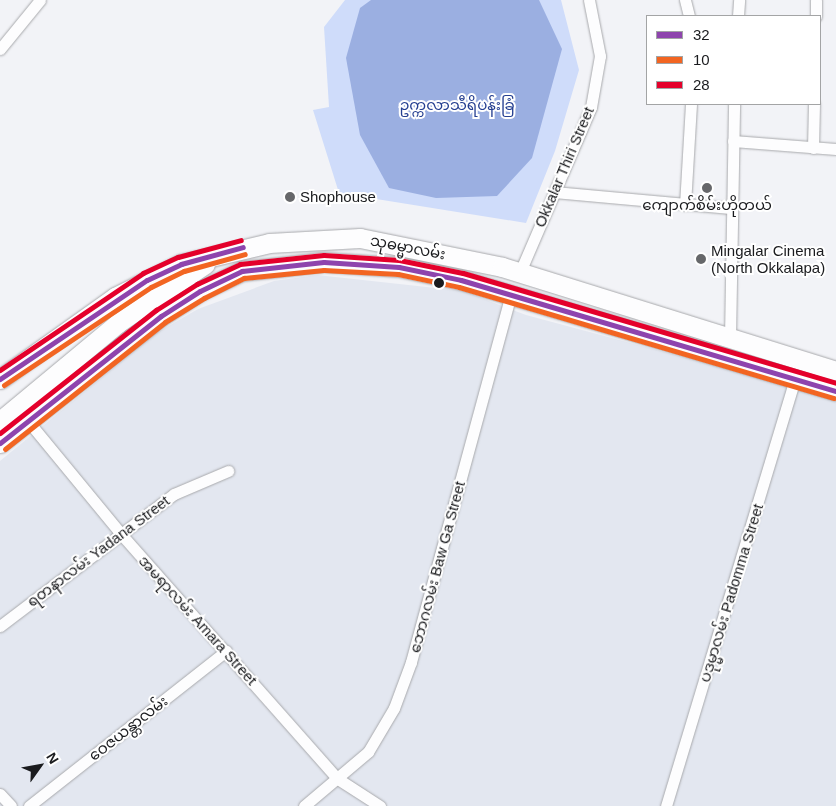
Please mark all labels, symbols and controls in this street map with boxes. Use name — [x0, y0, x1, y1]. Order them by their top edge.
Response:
legend — [646, 15, 821, 105]
text: 32 — [693, 26, 710, 43]
text: 10 — [693, 51, 710, 68]
text: 28 — [693, 76, 710, 93]
park label: ဥက္ကလာသီရိပန်းခြံ — [399, 96, 515, 114]
street label: Okkalar Thiri Street — [530, 104, 598, 230]
marker: ကျောက်စိမ်းဟိုတယ် — [701, 182, 713, 194]
place label: Shophouse — [300, 188, 376, 206]
marker: Shophouse — [284, 191, 296, 203]
place label: ကျောက်စိမ်းဟိုတယ် — [642, 196, 772, 214]
street label: သုဓမ္မာလမ်း — [369, 231, 447, 263]
place label: Mingalar Cinema (North Okkalapa) — [711, 241, 825, 276]
marker: Mingalar Cinema (North Okkalapa) — [695, 253, 707, 265]
unlabelled marker — [434, 278, 444, 288]
street label: ဘောဂလမ်း Baw Ga Street — [405, 479, 469, 655]
street label: ရတနာလမ်း Yadana Street — [23, 492, 173, 610]
street label: ပဒုမ္မာလမ်း Padomma Street — [695, 502, 767, 684]
street label: အမရာလမ်း Amara Street — [135, 552, 261, 688]
street label: ဝေဇယန္တာလမ်း — [85, 692, 171, 764]
north arrow — [15, 741, 65, 791]
text: N — [43, 750, 62, 767]

